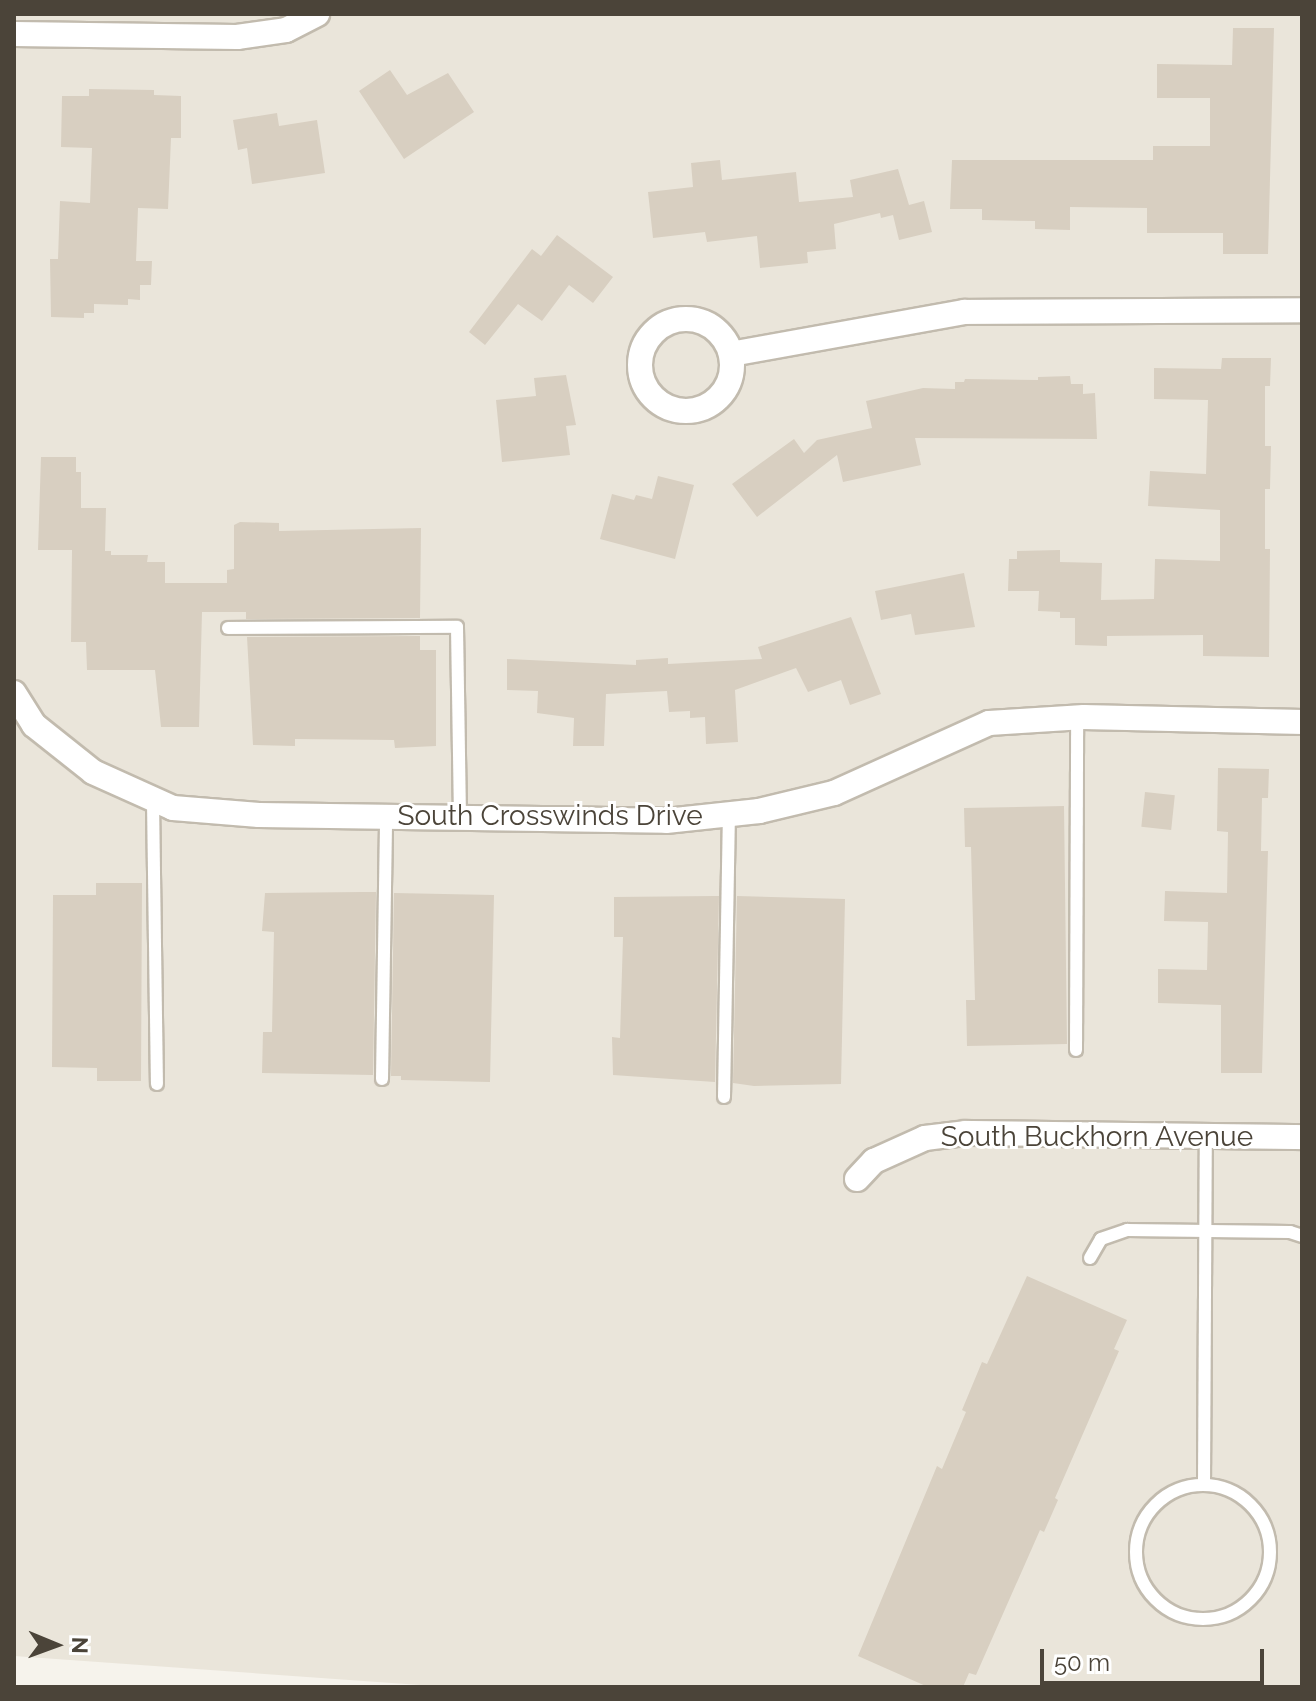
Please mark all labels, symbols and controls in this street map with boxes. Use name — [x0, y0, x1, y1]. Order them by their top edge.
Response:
street label: South Crosswinds Drive — [397, 799, 703, 833]
street label: South Buckhorn Avenue — [940, 1120, 1254, 1154]
north arrow — [16, 1605, 96, 1685]
scale bar — [1044, 1633, 1268, 1683]
text: N — [67, 1637, 93, 1654]
text: 50 m — [1054, 1648, 1110, 1677]

